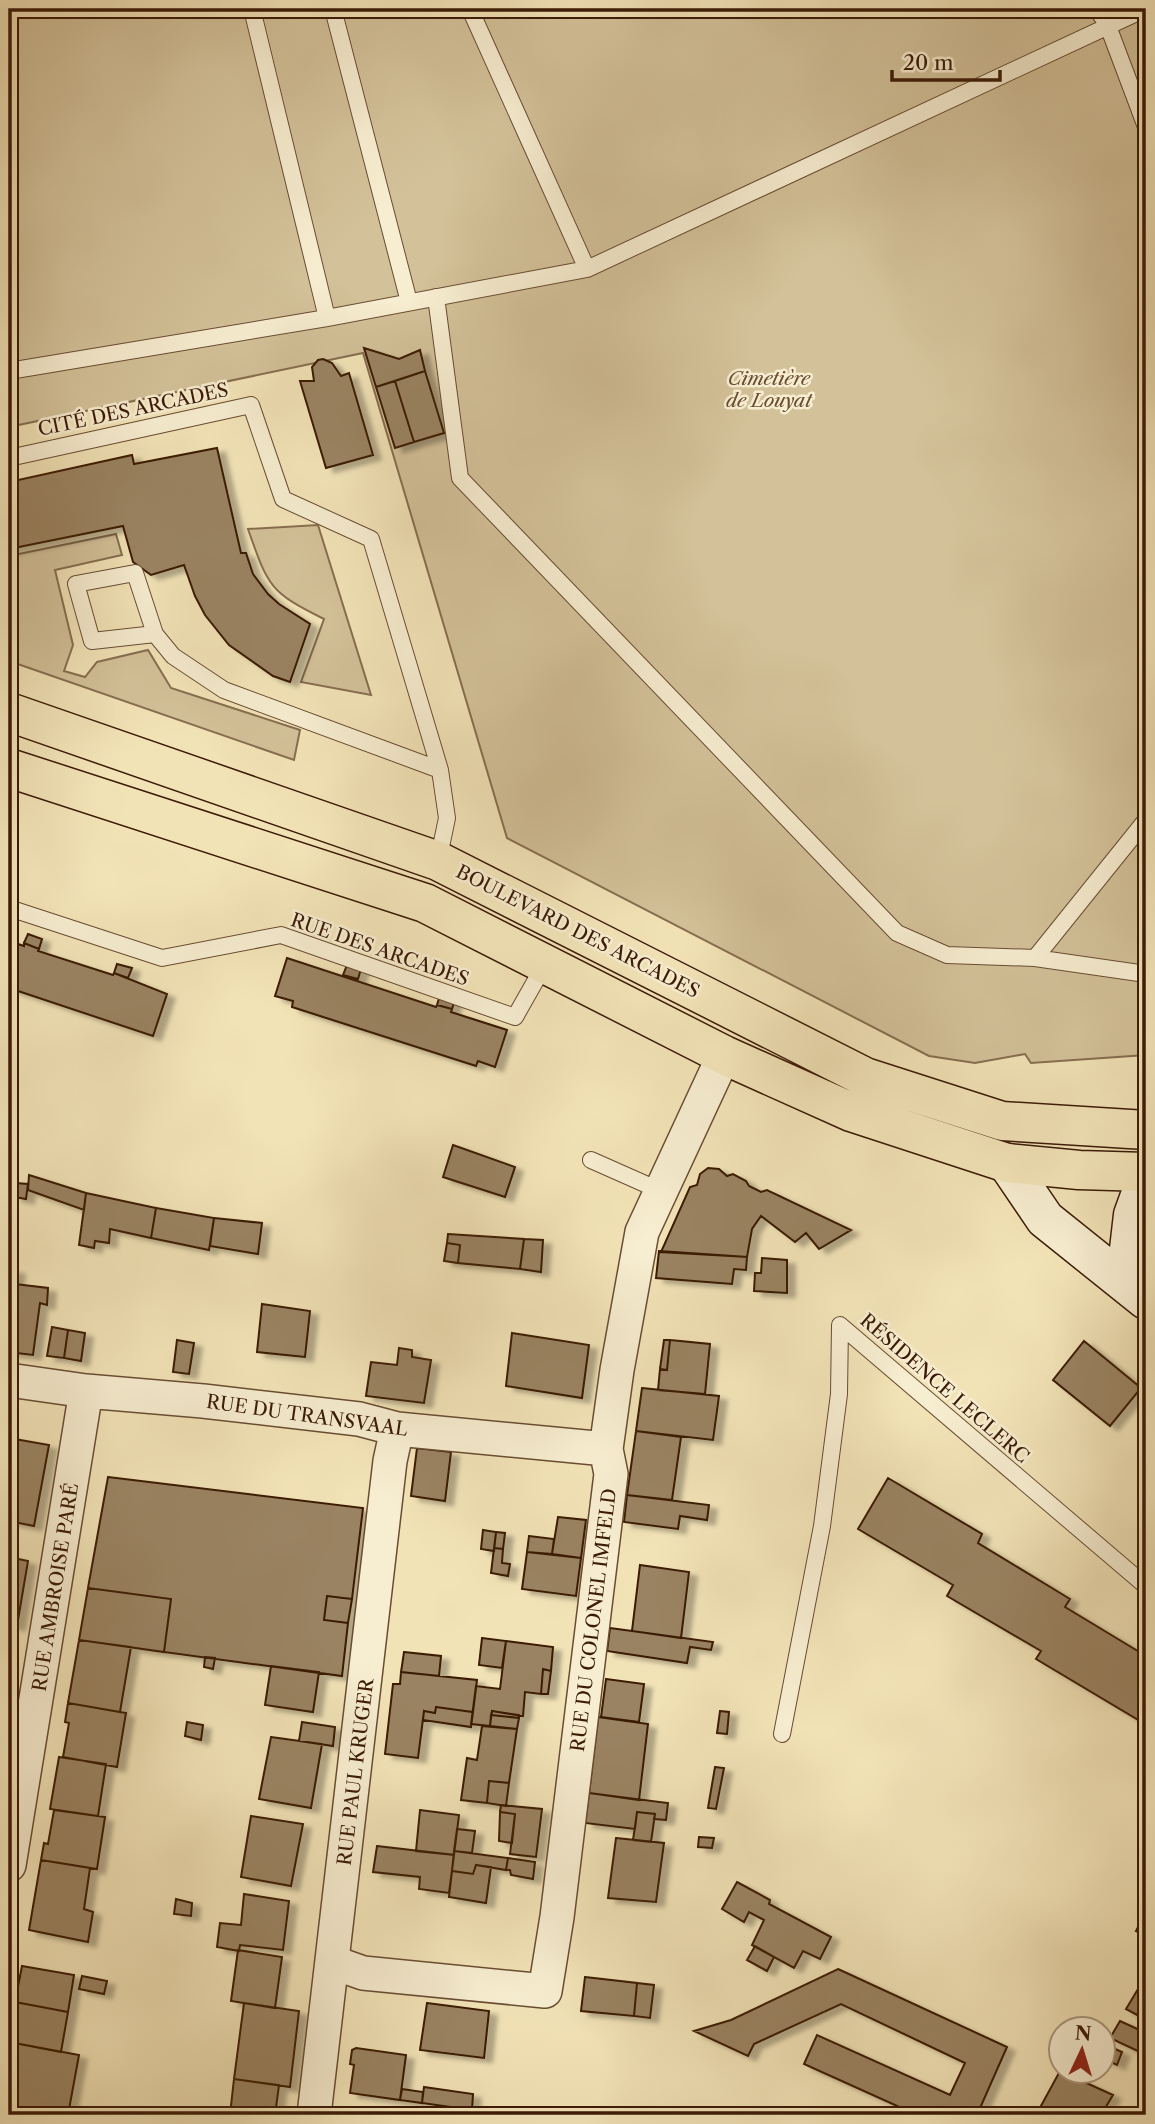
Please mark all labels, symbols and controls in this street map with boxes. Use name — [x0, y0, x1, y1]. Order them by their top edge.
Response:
scale bar — [892, 38, 1001, 82]
text: 20 m — [903, 50, 954, 75]
park label: Cimetière de Louyat — [726, 367, 813, 412]
street label: CITÉ DES ARCADES — [36, 378, 231, 441]
street label: BOULEVARD DES ARCADES — [452, 860, 703, 1003]
street label: RUE DES ARCADES — [288, 908, 472, 991]
street label: RÉSIDENCE LECLERC — [856, 1309, 1034, 1468]
street label: RUE DU TRANSVAAL — [205, 1390, 410, 1441]
street label: RUE AMBROISE PARÉ — [28, 1481, 83, 1693]
street label: RUE DU COLONEL IMFELD — [566, 1487, 621, 1753]
street label: RUE PAUL KRUGER — [333, 1676, 379, 1867]
north arrow — [1046, 2016, 1116, 2086]
text: N — [1074, 2021, 1092, 2046]

